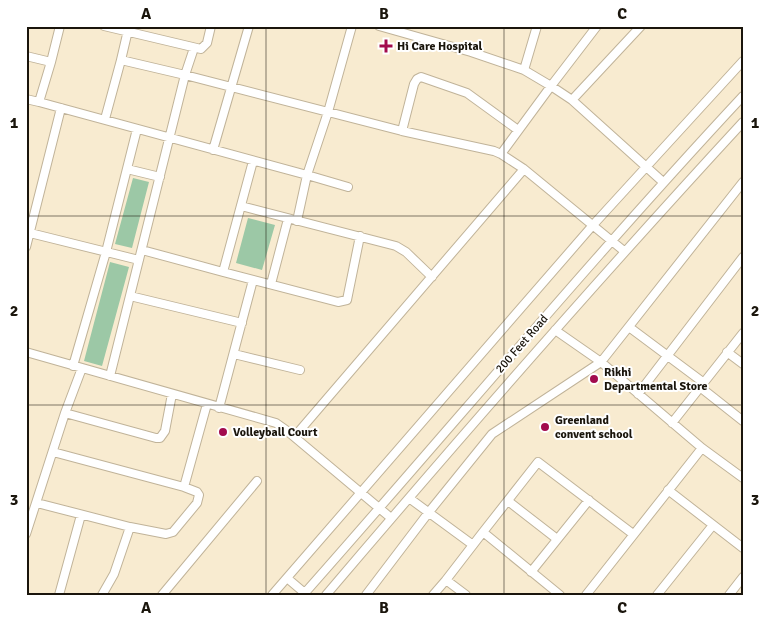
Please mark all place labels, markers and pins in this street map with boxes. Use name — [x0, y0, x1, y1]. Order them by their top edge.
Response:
marker: Hi Care Hospital — [379, 39, 393, 53]
place label: Hi Care Hospital — [397, 39, 483, 54]
place label: Rikhi Departmental Store — [604, 365, 708, 394]
marker: Rikhi Departmental Store — [588, 373, 600, 385]
place label: Greenland convent school — [555, 413, 633, 442]
marker: Greenland convent school — [539, 421, 551, 433]
place label: Volleyball Court — [233, 425, 318, 440]
marker: Volleyball Court — [217, 426, 229, 438]

